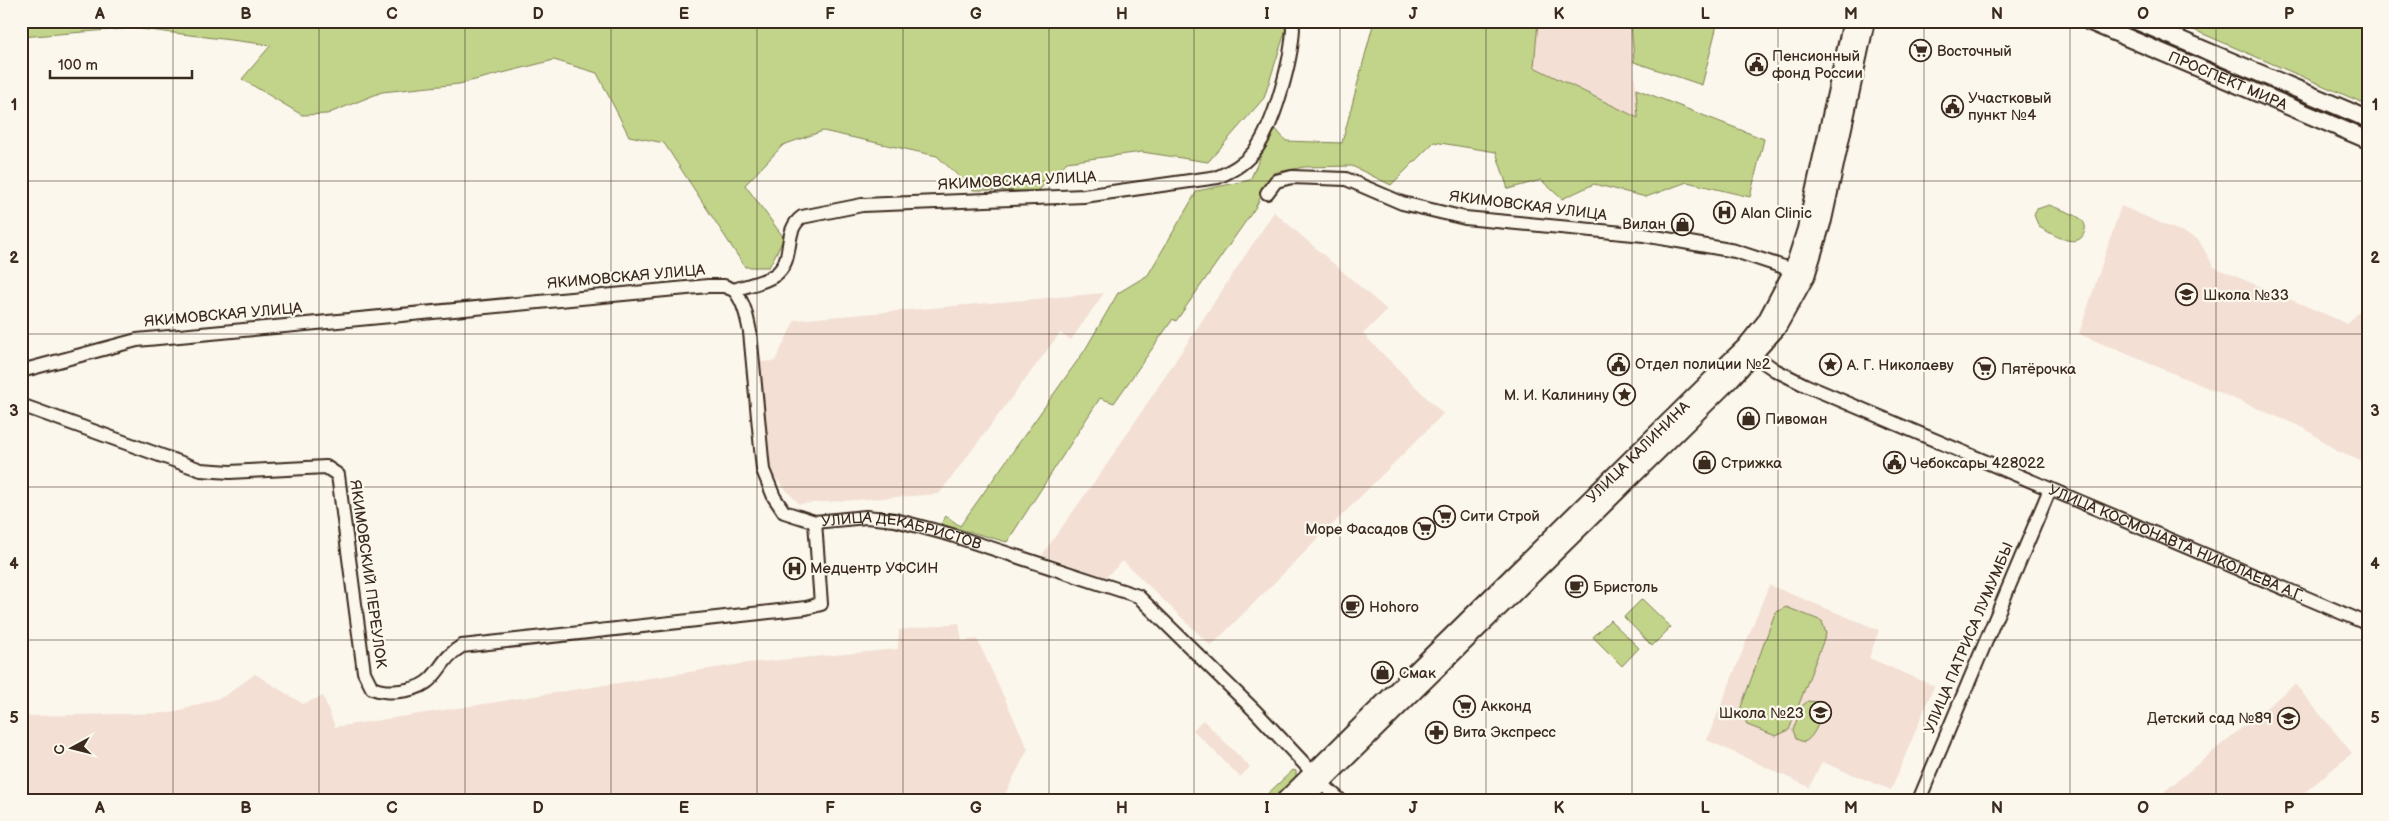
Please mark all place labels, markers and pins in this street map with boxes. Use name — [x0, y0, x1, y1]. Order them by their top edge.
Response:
supermarket icon: Восточный — [1909, 39, 1933, 63]
place label: Восточный — [1937, 42, 2012, 61]
place label: Пенсионный фонд России — [1772, 47, 1863, 83]
public building icon: Пенсионный фонд России — [1744, 53, 1768, 77]
place label: Участковый пункт №4 — [1968, 89, 2052, 125]
public building icon: Участковый пункт №4 — [1940, 95, 1964, 119]
hospital icon: Alan Clinic — [1713, 201, 1737, 225]
place label: Alan Clinic — [1741, 204, 1812, 223]
shop icon: Вилан — [1670, 212, 1694, 236]
place label: Вилан — [1622, 215, 1666, 234]
school or university icon: Школа №33 — [2175, 283, 2199, 307]
place label: Школа №33 — [2203, 286, 2289, 305]
public building icon: Отдел полиции №2 — [1607, 352, 1631, 376]
place icon: А. Г. Николаеву — [1819, 353, 1843, 377]
place label: Отдел полиции №2 — [1635, 355, 1771, 374]
place label: А. Г. Николаеву — [1846, 356, 1954, 375]
supermarket icon: Пятёрочка — [1973, 357, 1997, 381]
place label: Пятёрочка — [2001, 360, 2076, 379]
place icon: М. И. Калинину — [1613, 383, 1637, 407]
place label: М. И. Калинину — [1504, 386, 1609, 405]
shop icon: Пивоман — [1737, 407, 1761, 431]
place label: Пивоман — [1765, 410, 1828, 429]
shop icon: Стрижка — [1693, 451, 1717, 475]
public building icon: Чебоксары 428022 — [1882, 451, 1906, 475]
place label: Стрижка — [1721, 454, 1782, 473]
place label: Чебоксары 428022 — [1910, 454, 2045, 473]
supermarket icon: Сити Строй — [1432, 504, 1456, 528]
place label: Сити Строй — [1460, 507, 1540, 526]
supermarket icon: Море Фасадов — [1412, 517, 1436, 541]
place label: Море Фасадов — [1305, 520, 1408, 539]
hospital icon: Медцентр УФСИН — [782, 556, 806, 580]
place label: Медцентр УФСИН — [810, 559, 938, 578]
cafe icon: Бристоль — [1565, 575, 1589, 599]
place label: Бристоль — [1593, 578, 1658, 597]
cafe icon: Hohoro — [1341, 595, 1365, 619]
place label: Hohoro — [1369, 598, 1419, 617]
shop icon: Смак — [1371, 661, 1395, 685]
place label: Смак — [1399, 664, 1436, 683]
supermarket icon: Акконд — [1453, 694, 1477, 718]
place label: Акконд — [1480, 697, 1531, 716]
school or university icon: Школа №23 — [1808, 701, 1832, 725]
place label: Школа №23 — [1719, 704, 1804, 723]
school or university icon: Детский сад №89 — [2276, 706, 2300, 730]
place label: Детский сад №89 — [2147, 709, 2272, 728]
pharmacy icon: Вита Экспресс — [1425, 720, 1449, 744]
place label: Вита Экспресс — [1453, 723, 1557, 742]

